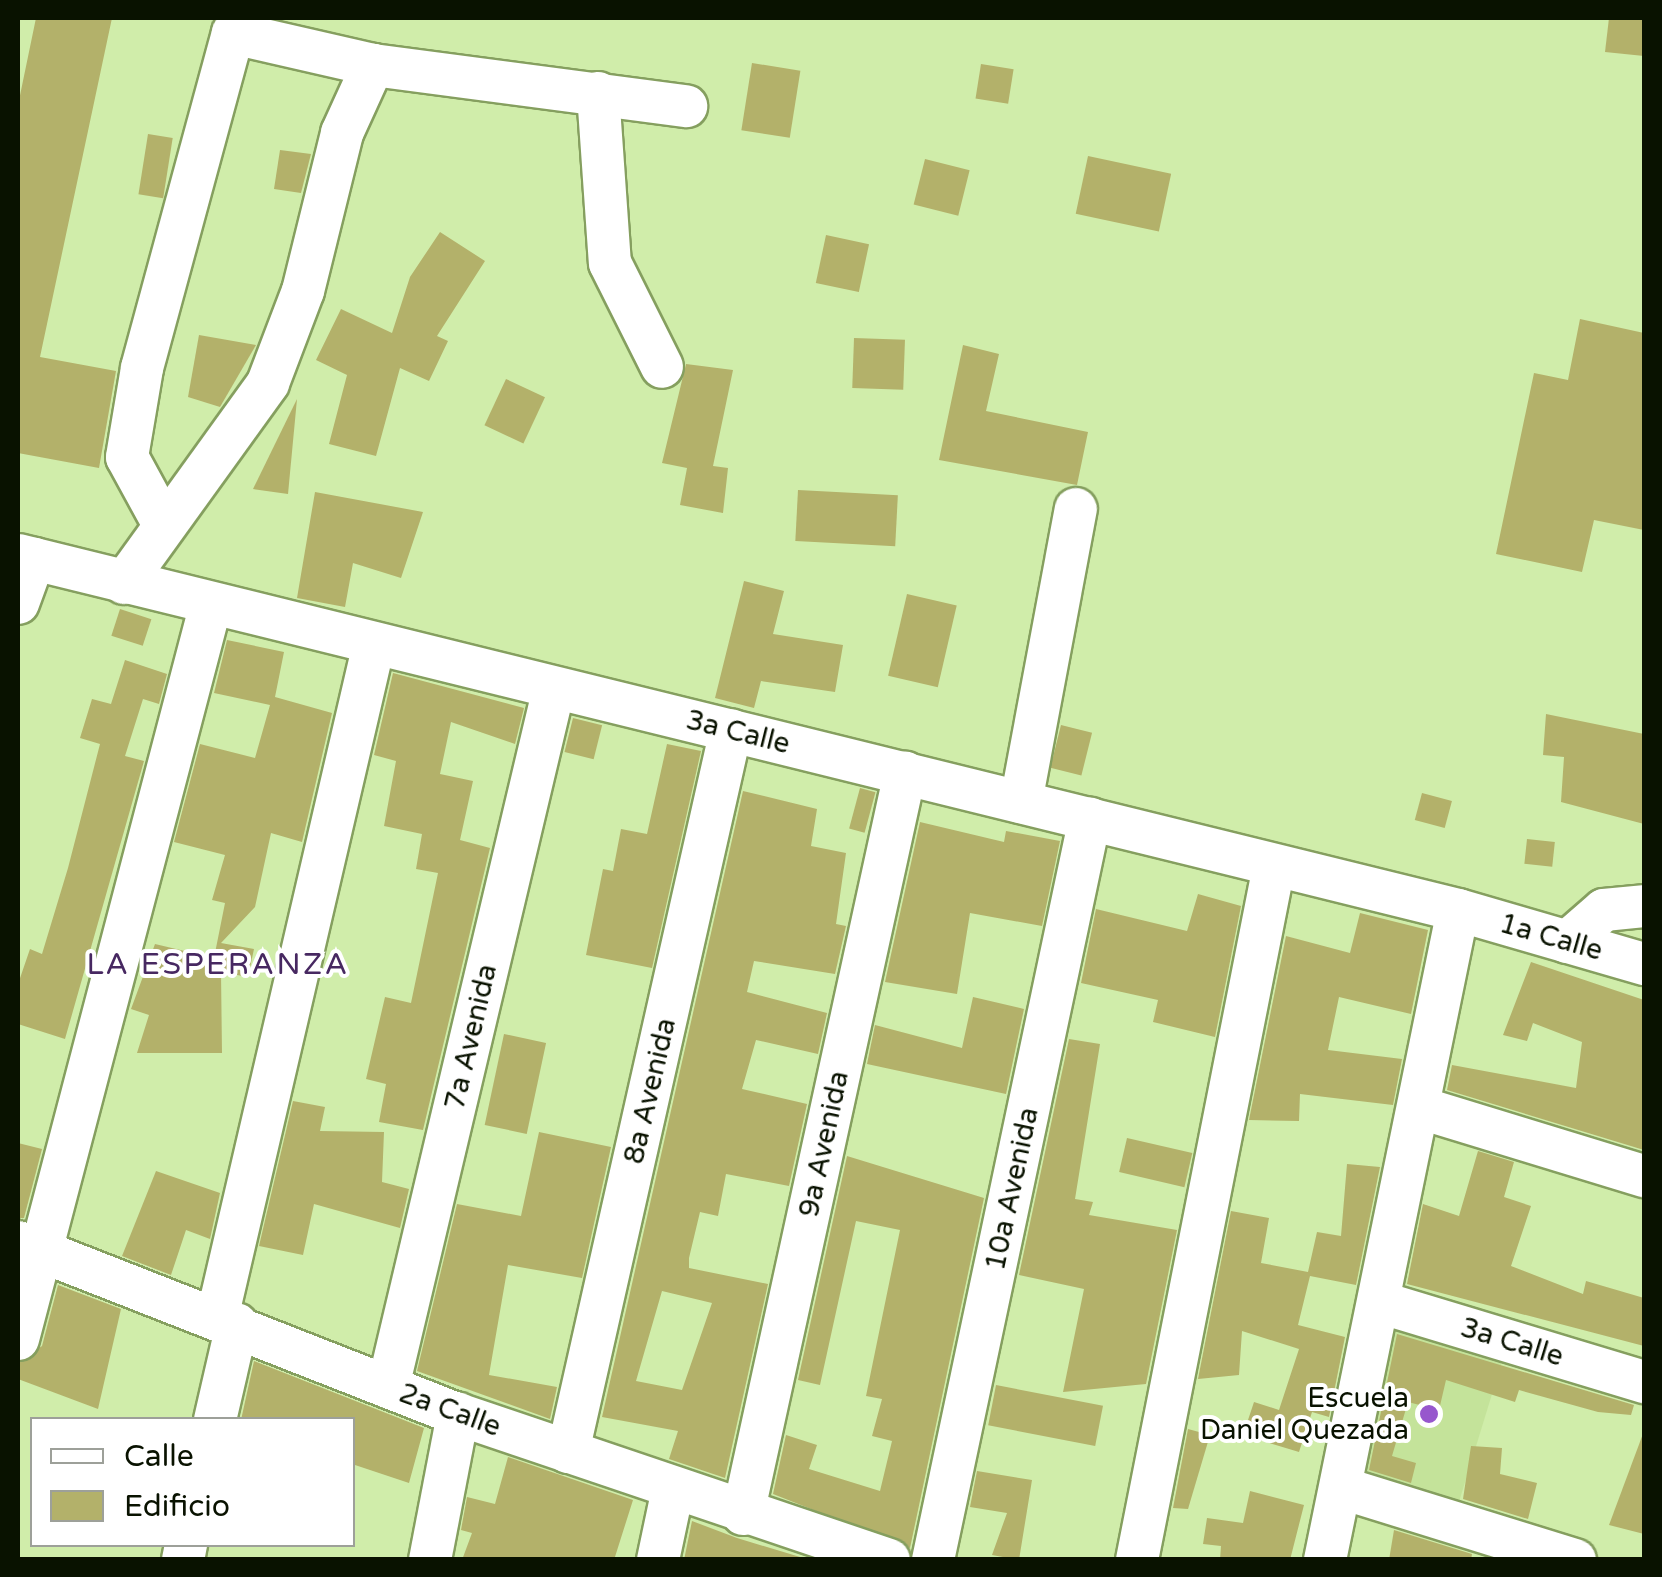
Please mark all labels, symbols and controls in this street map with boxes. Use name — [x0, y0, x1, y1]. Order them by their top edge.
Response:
street label: 3a Calle — [683, 703, 793, 761]
street label: 1a Calle — [1496, 906, 1606, 968]
district label: LA ESPERANZA — [86, 947, 350, 983]
street label: 7a Avenida — [438, 961, 504, 1113]
street label: 8a Avenida — [617, 1015, 683, 1167]
street label: 9a Avenida — [792, 1068, 856, 1220]
street label: 10a Avenida — [978, 1104, 1046, 1274]
street label: 3a Calle — [1457, 1310, 1567, 1374]
street label: 2a Calle — [395, 1376, 505, 1444]
place label: Escuela Daniel Quezada — [1200, 1381, 1409, 1447]
marker: Escuela Daniel Quezada — [1418, 1403, 1440, 1425]
legend — [30, 1417, 355, 1547]
text: Calle — [124, 1438, 194, 1475]
text: Edificio — [124, 1488, 230, 1525]

